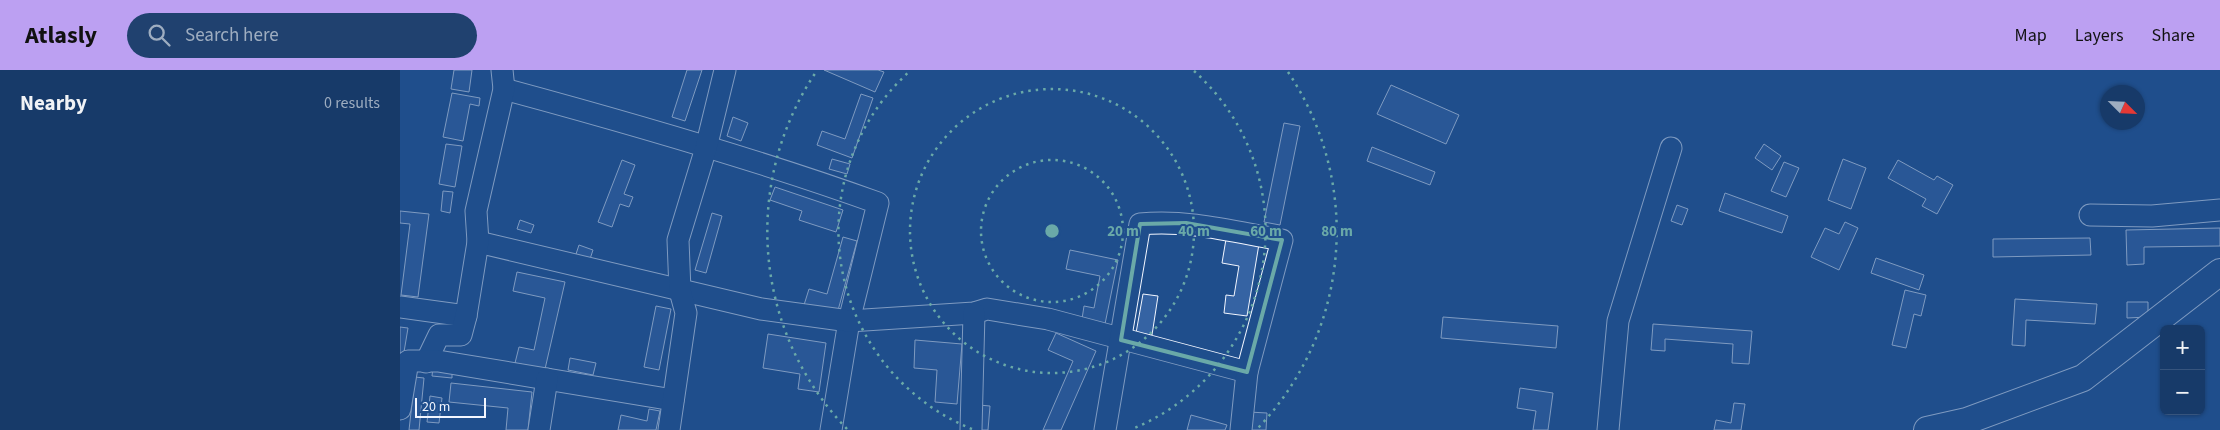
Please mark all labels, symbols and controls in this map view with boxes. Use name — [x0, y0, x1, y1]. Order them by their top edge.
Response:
search box — [127, 13, 477, 58]
text: Atlasly — [25, 18, 97, 53]
icon: search — [145, 21, 173, 49]
text: Search here — [185, 22, 279, 49]
text: Map — [2015, 23, 2047, 48]
text: Layers — [2075, 23, 2124, 48]
text: Share — [2152, 23, 2195, 48]
north arrow — [2100, 85, 2145, 130]
text: Nearby — [20, 88, 87, 118]
text: 0 results — [324, 92, 380, 114]
text: 20 m — [1107, 221, 1139, 242]
text: 40 m — [1178, 221, 1210, 242]
text: 60 m — [1250, 221, 1282, 242]
text: 80 m — [1321, 221, 1353, 242]
centre of rings — [1043, 222, 1061, 240]
map controls — [2160, 325, 2205, 415]
button: + — [2160, 325, 2205, 370]
button: − — [2160, 370, 2205, 415]
scale bar — [415, 395, 486, 418]
text: 20 m — [422, 397, 450, 417]

